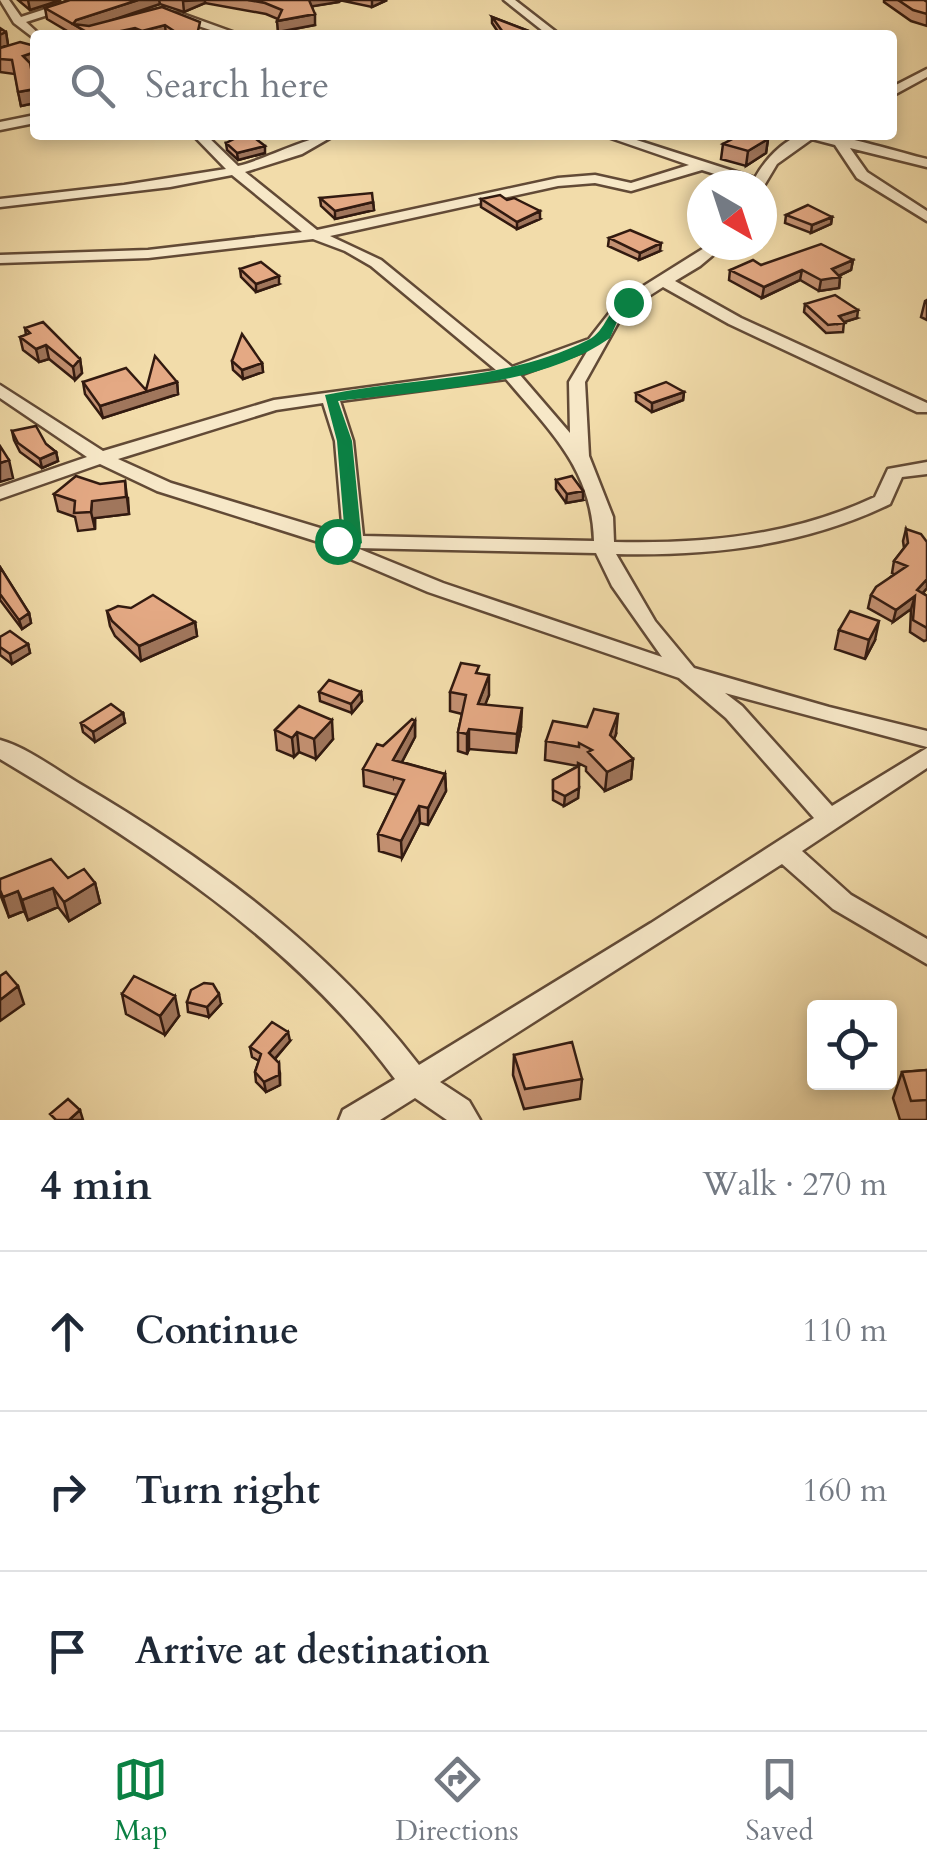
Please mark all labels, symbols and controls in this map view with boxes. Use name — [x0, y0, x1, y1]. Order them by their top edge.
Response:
search box — [30, 30, 897, 140]
icon: search — [65, 58, 120, 113]
text: Search here — [145, 59, 329, 111]
north arrow — [687, 170, 777, 260]
route end — [606, 280, 652, 326]
route start — [315, 519, 361, 565]
map controls — [807, 1000, 897, 1090]
button: locate — [807, 1000, 897, 1090]
text: 4 min — [40, 1157, 152, 1214]
text: Walk · 270 m — [702, 1163, 887, 1207]
icon: ahead — [40, 1304, 95, 1359]
text: Continue — [135, 1305, 299, 1357]
text: 110 m — [802, 1309, 887, 1353]
icon: right — [40, 1464, 95, 1519]
text: Turn right — [135, 1465, 320, 1517]
text: 160 m — [802, 1469, 887, 1513]
icon: arrive — [40, 1624, 95, 1679]
text: Arrive at destination — [135, 1625, 490, 1677]
tab: Map — [113, 1752, 168, 1850]
tab: Directions — [395, 1752, 519, 1850]
tab: Saved — [746, 1752, 814, 1850]

